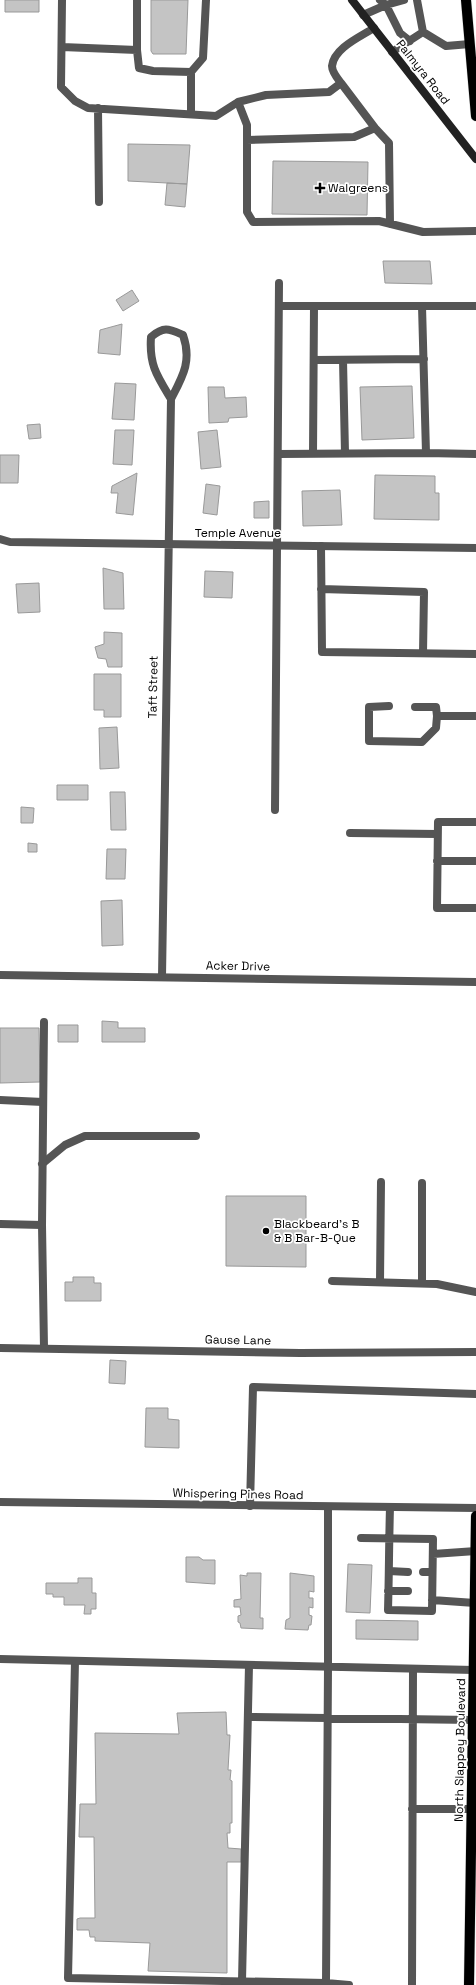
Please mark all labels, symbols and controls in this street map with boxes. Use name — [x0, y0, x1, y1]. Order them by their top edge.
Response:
street label: Palmyra Road — [393, 36, 453, 108]
place label: Walgreens — [328, 180, 388, 196]
marker: Walgreens — [315, 183, 325, 193]
street label: Temple Avenue — [195, 525, 281, 541]
street label: Taft Street — [144, 655, 162, 719]
street label: Acker Drive — [206, 957, 270, 975]
place label: Blackbeard's B & B Bar-B-Que — [274, 1216, 359, 1246]
marker: Blackbeard's B & B Bar-B-Que — [261, 1226, 271, 1236]
street label: Gause Lane — [205, 1331, 271, 1349]
street label: Whispering Pines Road — [172, 1485, 304, 1503]
street label: North Slappey Boulevard — [451, 1678, 469, 1822]

